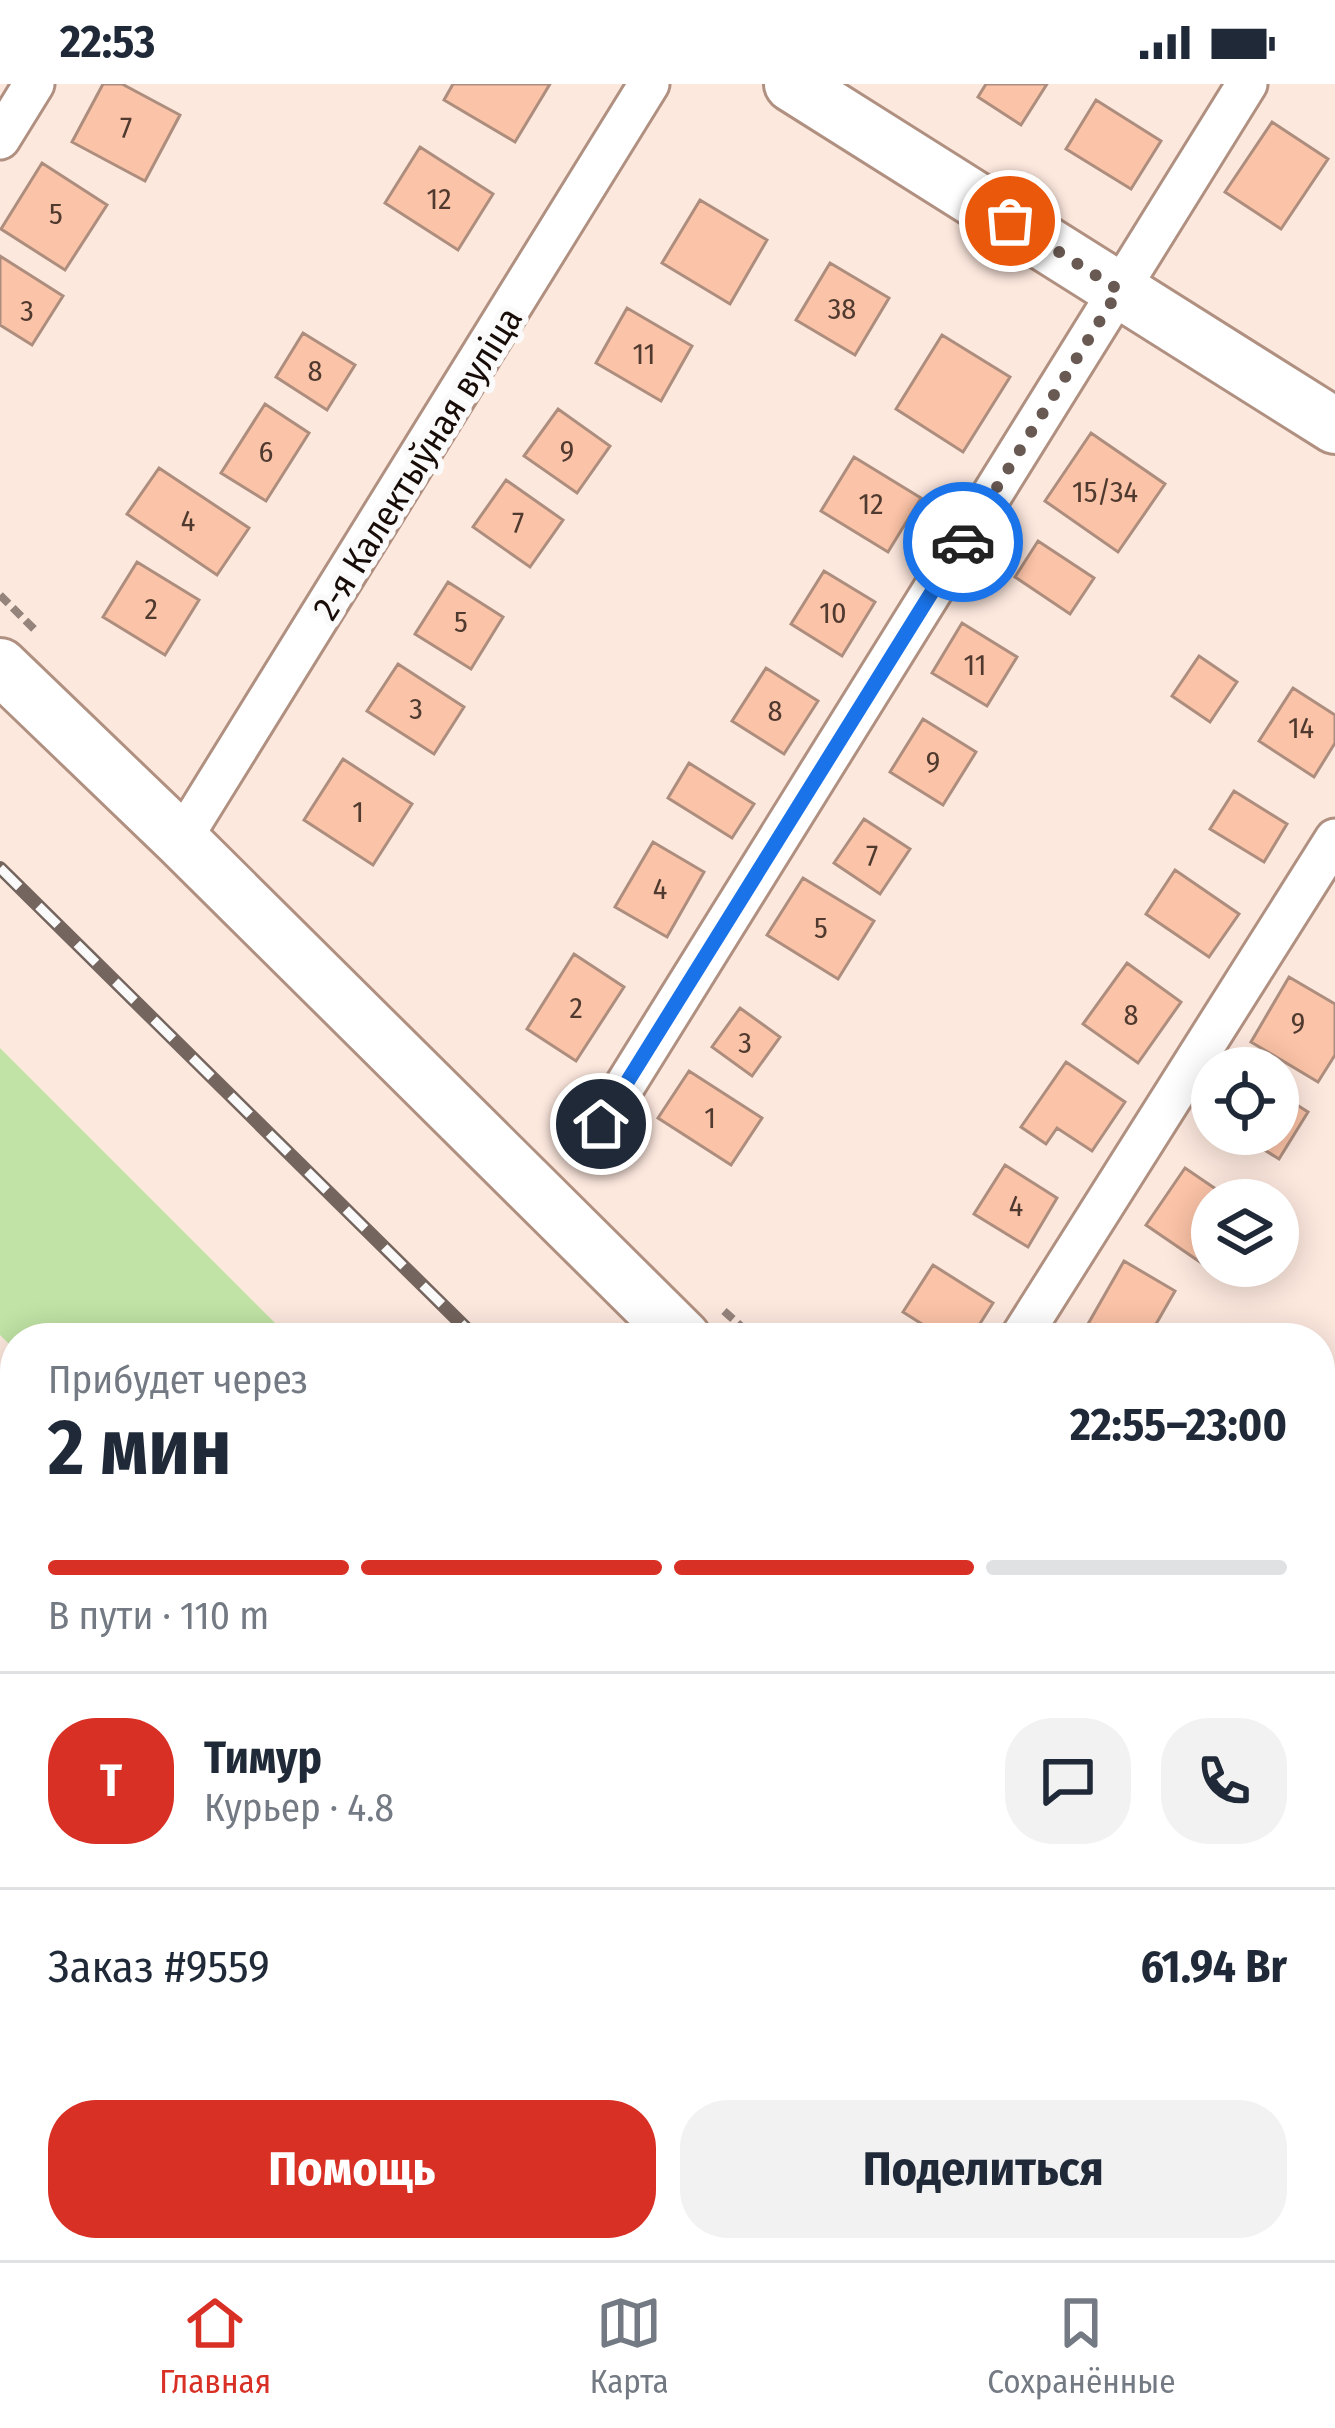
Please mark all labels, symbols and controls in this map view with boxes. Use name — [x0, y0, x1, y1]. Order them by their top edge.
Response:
text: 22:53 — [60, 15, 155, 69]
house number: 7 — [120, 110, 132, 146]
pin — [959, 170, 1061, 272]
house number: 12 — [427, 181, 451, 217]
icon: bag — [977, 188, 1043, 254]
house number: 5 — [49, 196, 63, 232]
house number: 38 — [828, 291, 856, 327]
house number: 3 — [20, 293, 34, 329]
street label: 2-я Калектыўная вуліца — [304, 299, 532, 628]
house number: 11 — [633, 336, 655, 372]
house number: 8 — [308, 353, 323, 389]
house number: 9 — [560, 433, 574, 469]
house number: 6 — [259, 434, 273, 470]
house number: 15/34 — [1072, 474, 1138, 510]
courier — [903, 482, 1023, 602]
house number: 12 — [859, 486, 883, 522]
house number: 4 — [181, 503, 195, 539]
house number: 7 — [512, 505, 524, 541]
icon: car — [930, 509, 996, 575]
house number: 2 — [144, 591, 158, 627]
house number: 10 — [819, 595, 847, 631]
house number: 5 — [454, 604, 468, 640]
house number: 11 — [964, 647, 986, 683]
house number: 3 — [409, 691, 423, 727]
house number: 8 — [768, 693, 783, 729]
house number: 14 — [1288, 710, 1314, 746]
house number: 9 — [926, 744, 940, 780]
house number: 1 — [352, 794, 364, 830]
house number: 7 — [866, 838, 878, 874]
house number: 4 — [653, 871, 667, 907]
house number: 5 — [814, 910, 828, 946]
house number: 2 — [569, 990, 583, 1026]
house number: 8 — [1124, 997, 1139, 1033]
house number: 9 — [1291, 1005, 1305, 1041]
house number: 3 — [738, 1025, 752, 1061]
map controls — [1191, 1047, 1299, 1287]
button: locate — [1191, 1047, 1299, 1155]
pin — [550, 1073, 652, 1175]
icon: home — [568, 1091, 634, 1157]
house number: 1 — [704, 1100, 716, 1136]
button: layers — [1191, 1179, 1299, 1287]
house number: 4 — [1009, 1188, 1023, 1224]
text: Прибудет через — [48, 1357, 308, 1403]
text: 22:55–23:00 — [1070, 1398, 1287, 1452]
text: 2 мин — [48, 1401, 231, 1495]
text: В пути · 110 m — [48, 1593, 269, 1639]
button: chat — [1005, 1718, 1131, 1844]
button: phone — [1161, 1718, 1287, 1844]
text: Тимур — [204, 1731, 322, 1785]
text: Т — [100, 1754, 122, 1808]
text: Курьер · 4.8 — [204, 1785, 394, 1831]
text: Заказ #9559 — [48, 1940, 270, 1994]
text: 61.94 Br — [1140, 1940, 1287, 1994]
button: Помощь — [48, 2100, 656, 2238]
button: Поделиться — [680, 2100, 1287, 2238]
tab: Главная — [159, 2290, 271, 2402]
tab: Карта — [590, 2290, 669, 2402]
tab: Сохранённые — [987, 2290, 1176, 2402]

